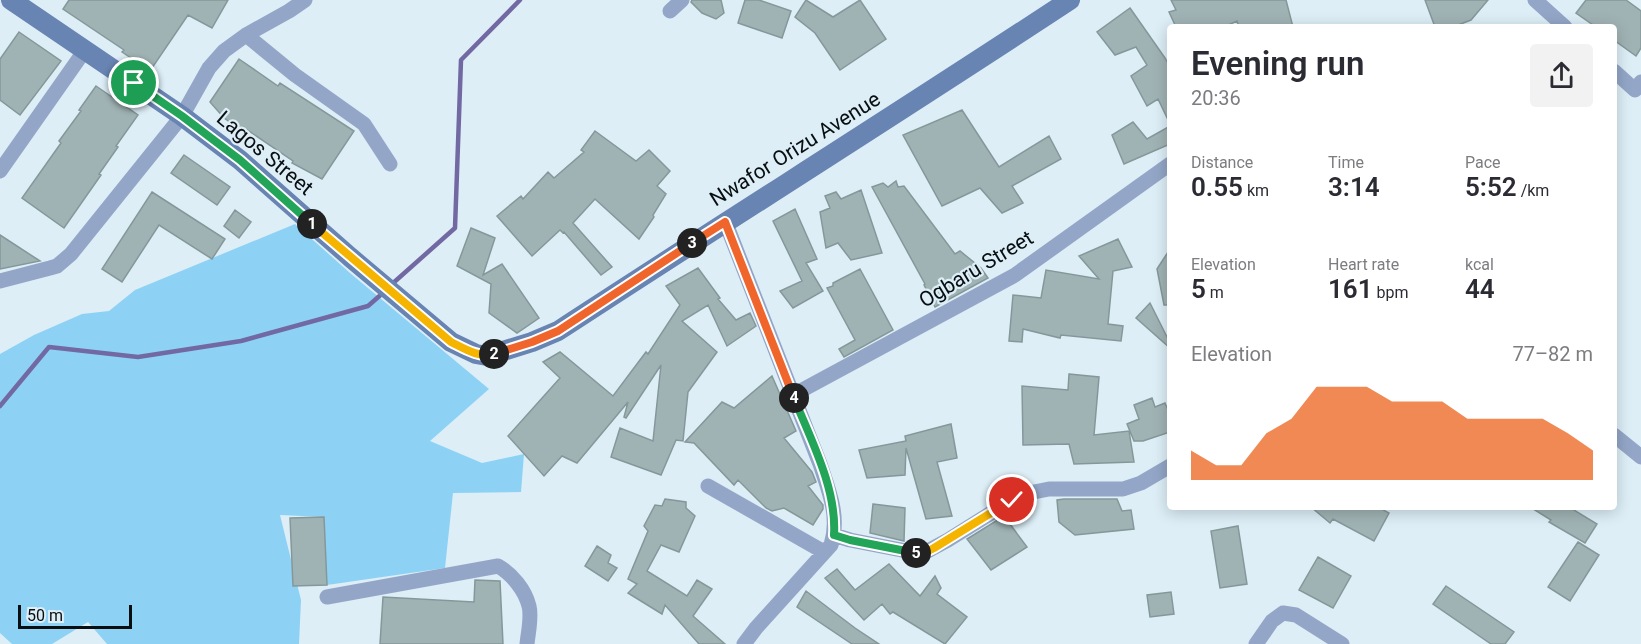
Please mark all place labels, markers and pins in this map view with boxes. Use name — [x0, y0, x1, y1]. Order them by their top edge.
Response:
pin — [108, 57, 159, 108]
pin: 1 — [297, 209, 327, 239]
pin: 3 — [677, 228, 707, 258]
pin: 2 — [479, 339, 509, 369]
pin: 4 — [779, 383, 809, 413]
pin — [986, 474, 1037, 525]
pin: 5 — [901, 538, 931, 568]

